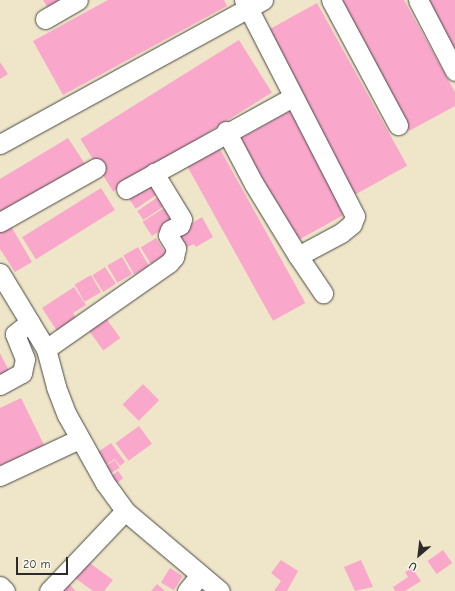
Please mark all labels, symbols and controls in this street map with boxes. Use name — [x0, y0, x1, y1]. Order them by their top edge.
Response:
north arrow — [399, 535, 439, 575]
scale bar — [18, 549, 70, 575]
text: 20 m — [23, 557, 51, 571]
text: U — [407, 559, 419, 574]

